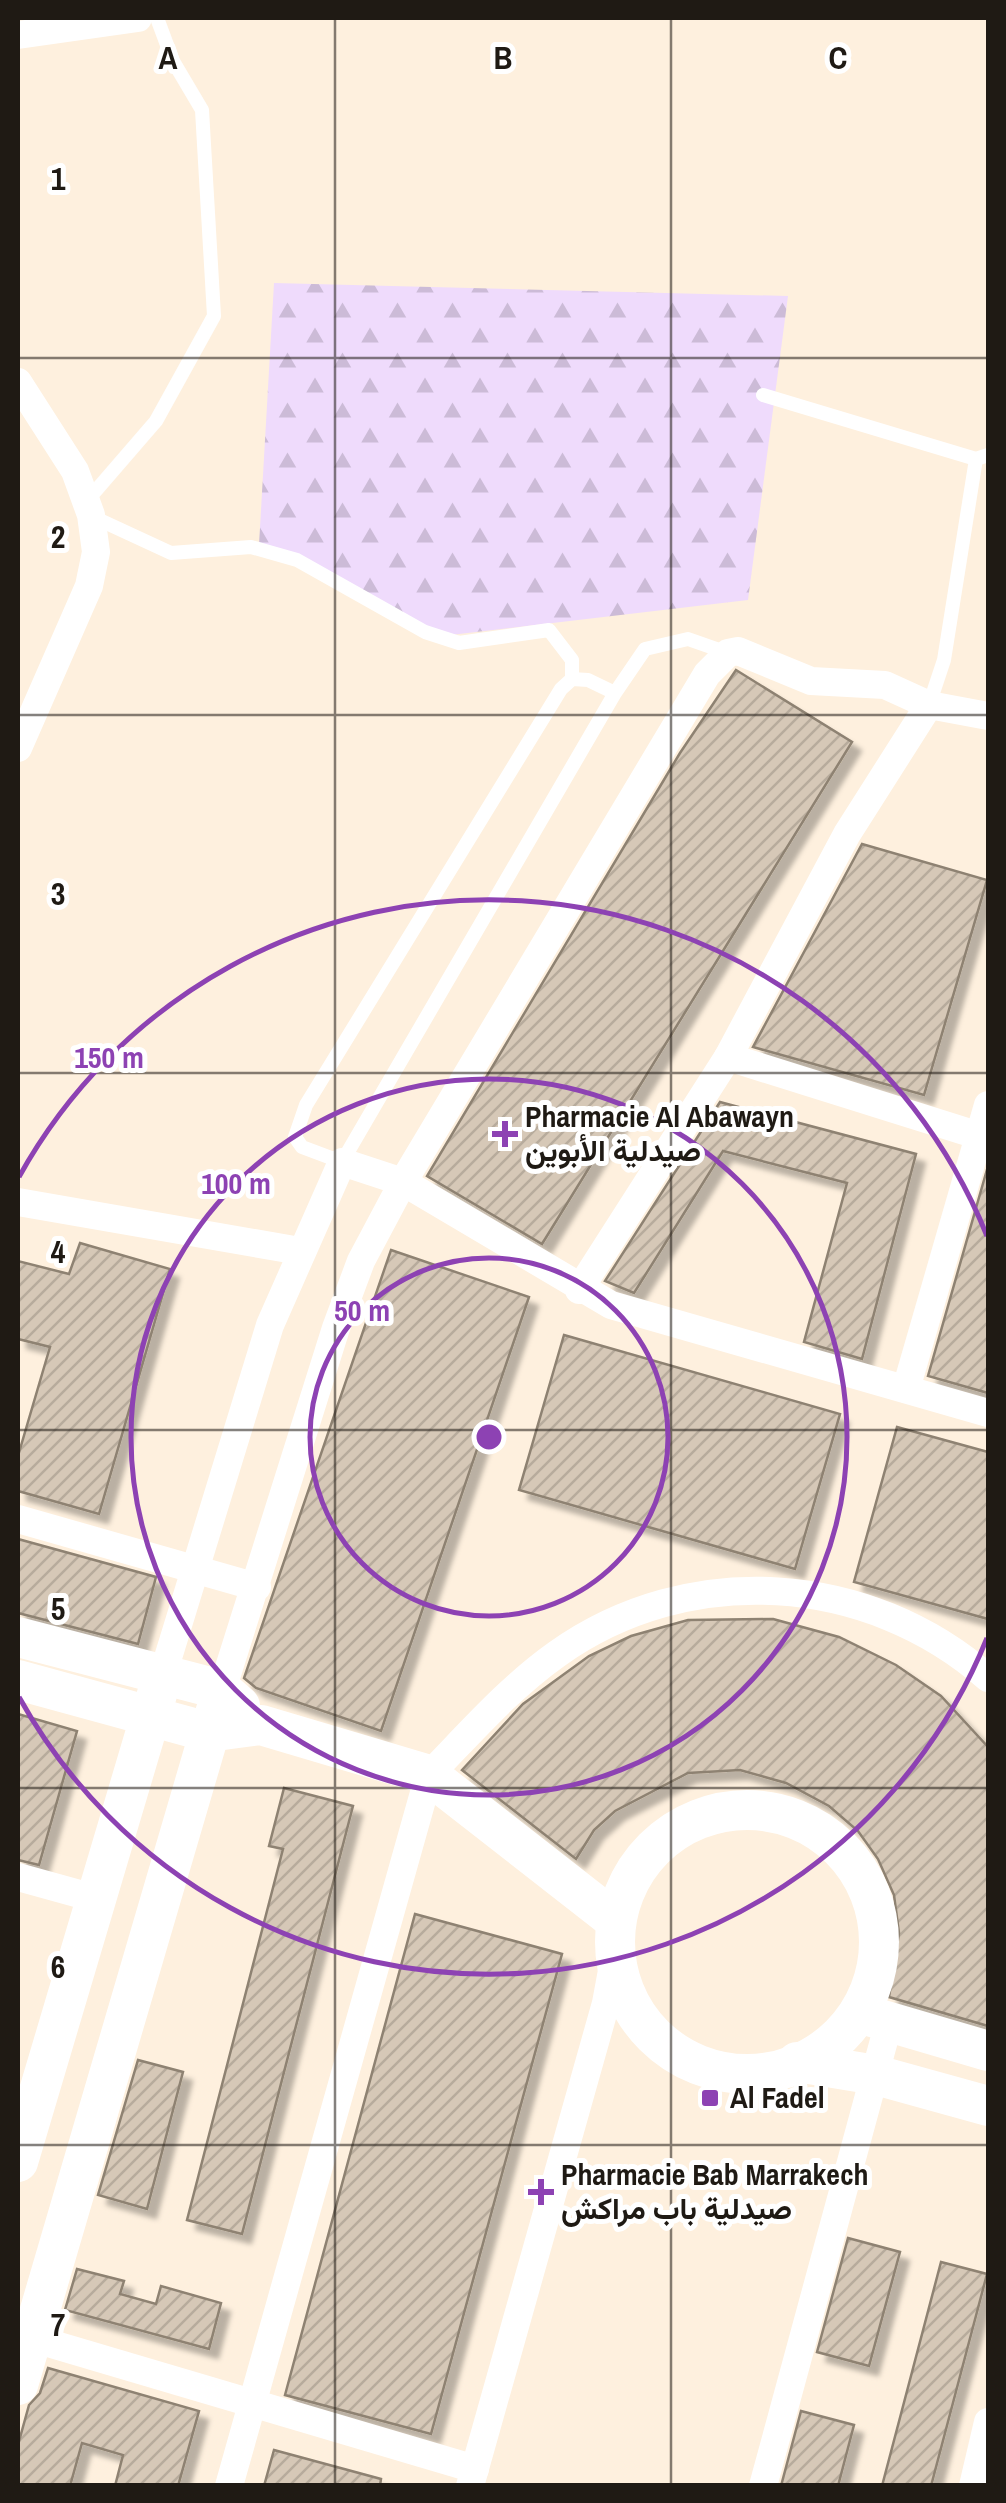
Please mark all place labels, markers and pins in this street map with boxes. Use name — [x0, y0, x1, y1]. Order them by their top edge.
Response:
place label: Pharmacie Al Abawayn صيدلية الأبوين — [525, 1096, 794, 1170]
marker: Pharmacie Al Abawayn صيدلية الأبوين — [494, 1123, 516, 1145]
centre of rings — [471, 1419, 507, 1455]
place label: Al Fadel — [730, 2077, 825, 2117]
marker: Al Fadel — [699, 2087, 721, 2109]
place label: Pharmacie Bab Marrakech صيدلية باب مراكش — [561, 2154, 869, 2228]
marker: Pharmacie Bab Marrakech صيدلية باب مراكش — [530, 2181, 552, 2203]

